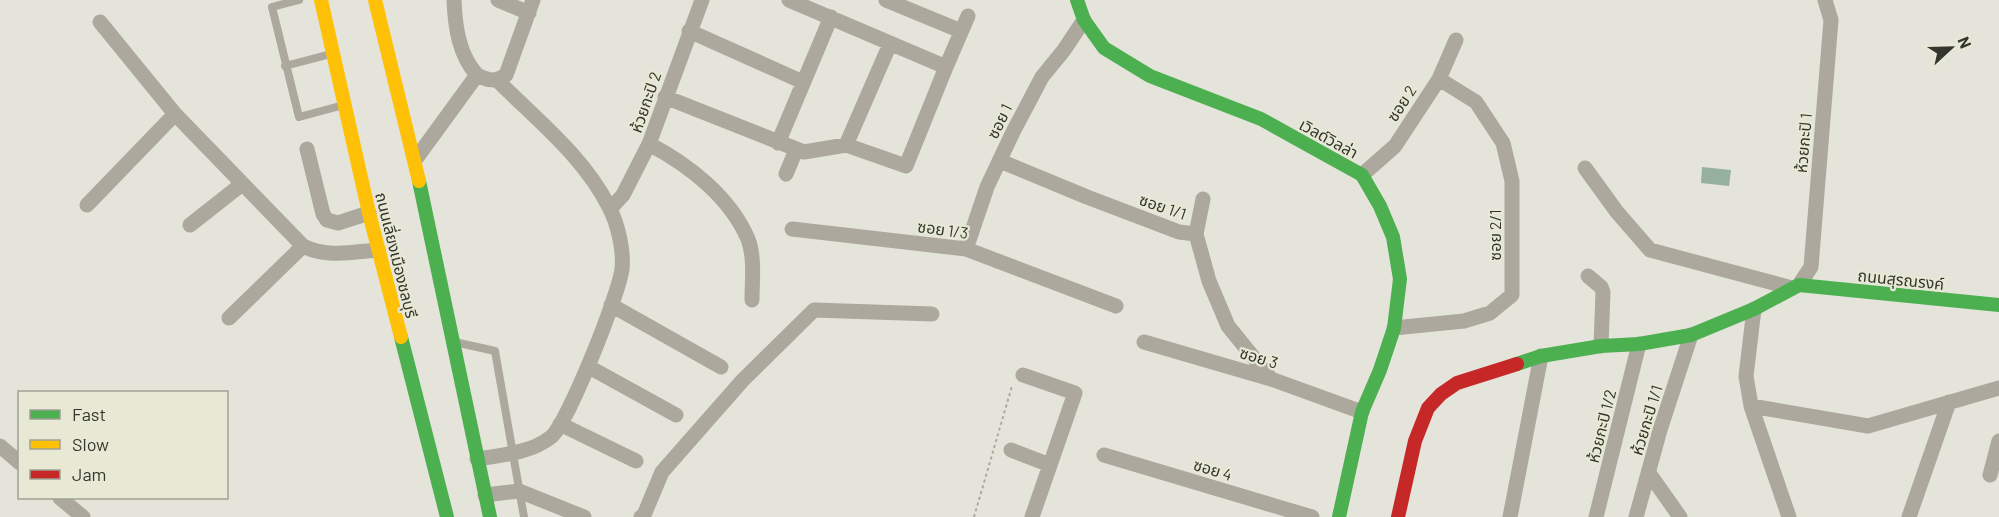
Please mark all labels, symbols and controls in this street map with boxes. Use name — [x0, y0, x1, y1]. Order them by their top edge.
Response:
north arrow — [1921, 18, 1981, 78]
text: N — [1955, 34, 1976, 51]
street label: ห้วยกะปิ 2 — [626, 69, 664, 135]
street label: ซอย 2 — [1382, 81, 1420, 125]
street label: ซอย 1 — [982, 100, 1016, 142]
street label: ห้วยกะปิ 1 — [1791, 112, 1815, 174]
street label: เวิลด์วิลล่า — [1296, 114, 1362, 162]
street label: ซอย 1/1 — [1137, 189, 1189, 223]
street label: ถนนเลี่ยงเมืองชลบุรี — [371, 190, 423, 320]
street label: ซอย 2/1 — [1485, 209, 1504, 261]
street label: ซอย 1/3 — [916, 216, 970, 242]
street label: ถนนสุรณรงค์ — [1857, 265, 1945, 294]
street label: ซอย 3 — [1238, 342, 1280, 372]
street label: ห้วยกะปิ 1/1 — [1626, 383, 1666, 457]
street label: ห้วยกะปิ 1/2 — [1583, 387, 1619, 465]
legend — [18, 391, 228, 499]
text: Fast — [72, 403, 106, 425]
text: Slow — [72, 433, 109, 455]
street label: ซอย 4 — [1191, 454, 1235, 484]
text: Jam — [72, 463, 106, 485]

